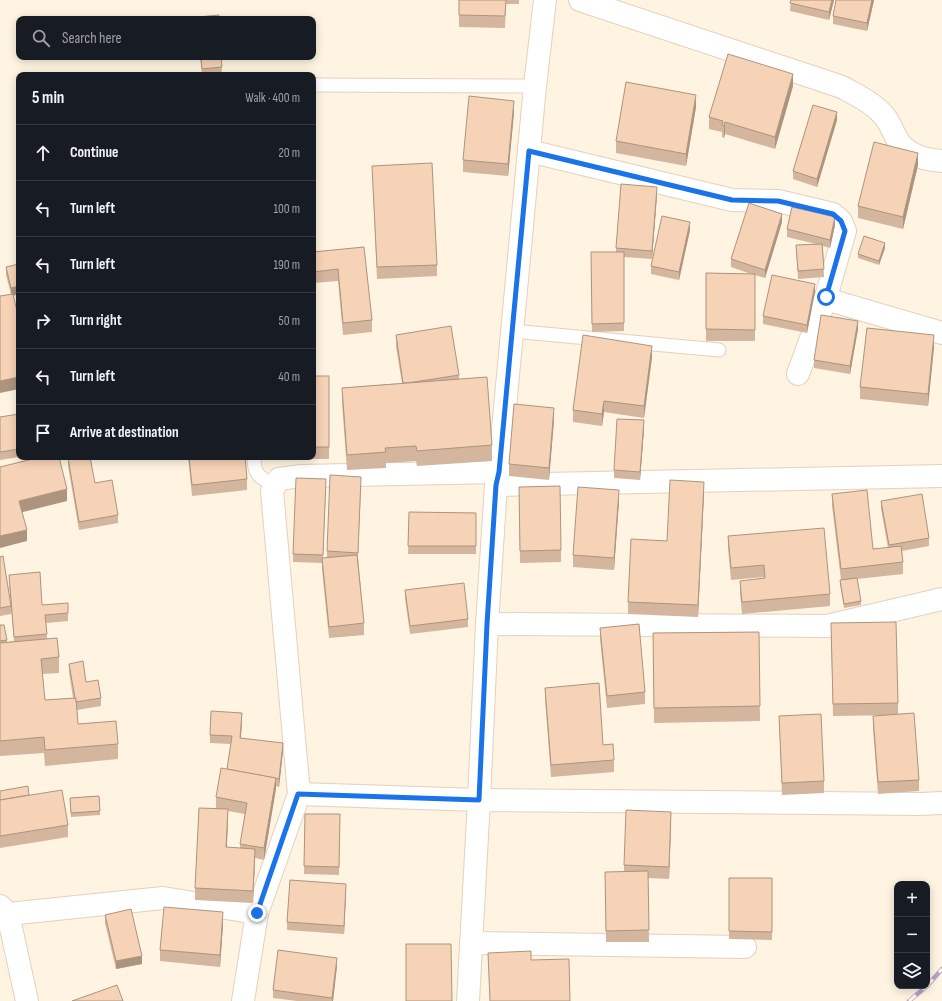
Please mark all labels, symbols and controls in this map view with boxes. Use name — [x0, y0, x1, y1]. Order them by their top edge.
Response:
search box — [16, 16, 316, 60]
icon: search — [30, 27, 52, 49]
text: Search here — [62, 29, 122, 48]
text: 5 min — [32, 88, 64, 108]
text: Walk · 400 m — [245, 90, 300, 106]
icon: ahead — [32, 142, 54, 164]
text: Continue — [70, 143, 119, 162]
text: 20 m — [278, 145, 300, 161]
icon: left — [32, 198, 54, 220]
text: Turn left — [70, 199, 115, 218]
text: 100 m — [273, 201, 300, 217]
icon: left — [32, 254, 54, 276]
text: Turn left — [70, 255, 115, 274]
text: 190 m — [273, 257, 300, 273]
route start — [817, 288, 835, 306]
icon: right — [32, 310, 54, 332]
text: Turn right — [70, 311, 122, 330]
text: 50 m — [279, 313, 300, 329]
icon: left — [32, 366, 54, 388]
text: Turn left — [70, 367, 115, 386]
text: 40 m — [278, 369, 300, 385]
icon: arrive — [32, 422, 54, 444]
text: Arrive at destination — [70, 423, 179, 442]
map controls — [894, 881, 930, 989]
button: + — [894, 881, 930, 917]
route end — [248, 904, 266, 922]
button: − — [894, 917, 930, 953]
button: layers — [894, 953, 930, 989]

